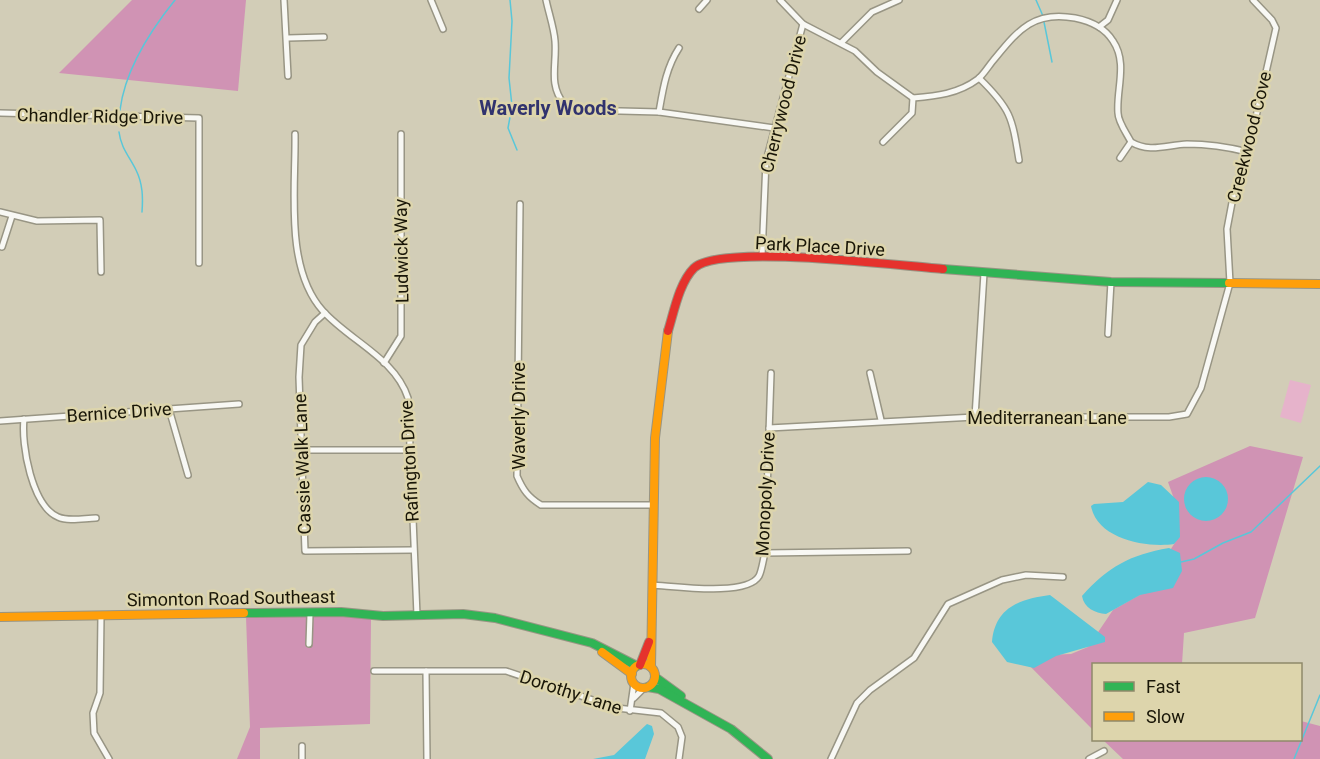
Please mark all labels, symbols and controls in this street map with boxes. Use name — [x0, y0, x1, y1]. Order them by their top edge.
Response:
street label: Cherrywood Drive — [756, 33, 810, 175]
street label: Creekwood Cove — [1223, 69, 1275, 205]
district label: Waverly Woods — [479, 96, 617, 120]
street label: Chandler Ridge Drive — [17, 104, 183, 128]
street label: Ludwick Way — [390, 198, 412, 303]
street label: Park Place Drive — [754, 232, 886, 260]
street label: Waverly Drive — [508, 362, 529, 470]
street label: Cassie Walk Lane — [289, 393, 315, 535]
street label: Bernice Drive — [66, 398, 172, 426]
street label: Rafington Drive — [395, 400, 423, 522]
street label: Mediterranean Lane — [967, 407, 1127, 428]
street label: Monopoly Drive — [751, 431, 779, 557]
street label: Simonton Road Southeast — [127, 586, 335, 610]
legend — [1092, 663, 1302, 741]
street label: Dorothy Lane — [517, 666, 625, 718]
text: Fast — [1146, 676, 1181, 697]
text: Slow — [1146, 706, 1185, 727]

